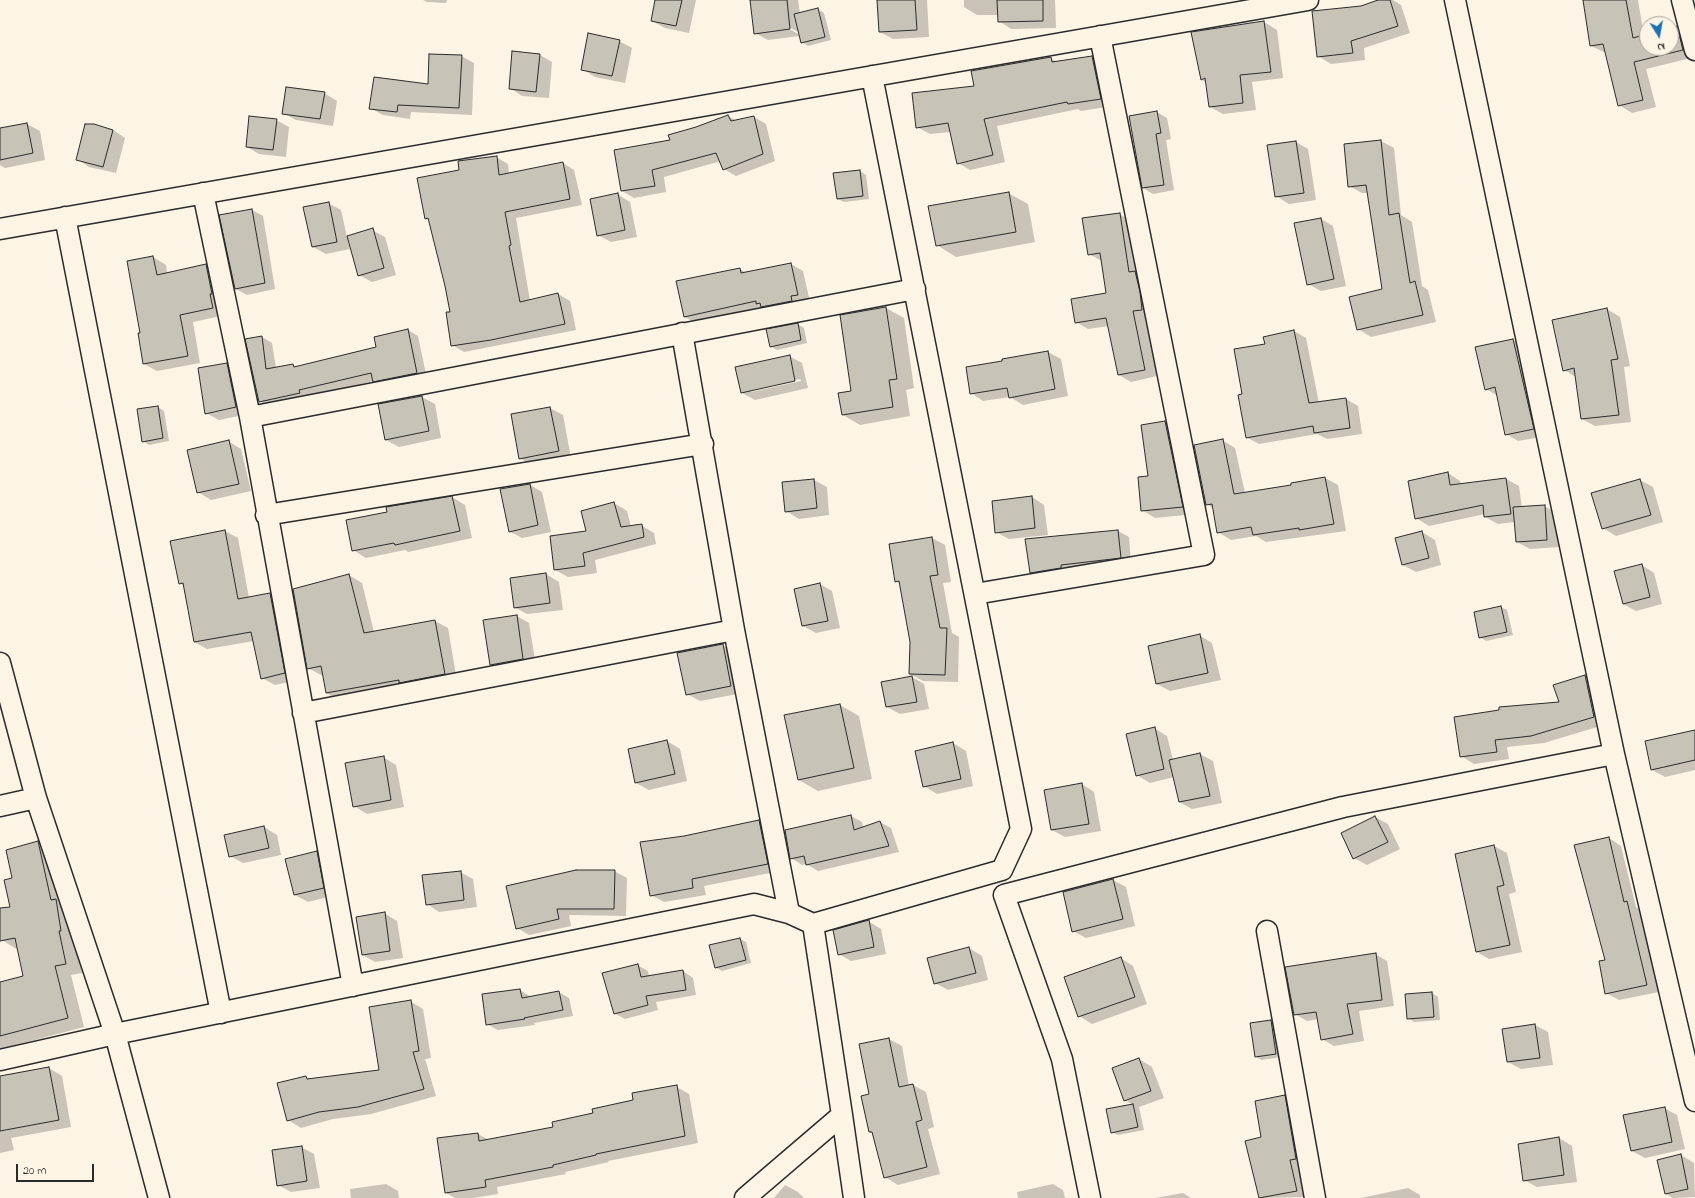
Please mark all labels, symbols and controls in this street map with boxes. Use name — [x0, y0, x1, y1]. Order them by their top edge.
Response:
north arrow — [1639, 16, 1679, 56]
text: N — [1656, 38, 1666, 55]
scale bar — [18, 1156, 96, 1182]
text: 20 m — [23, 1162, 46, 1180]

